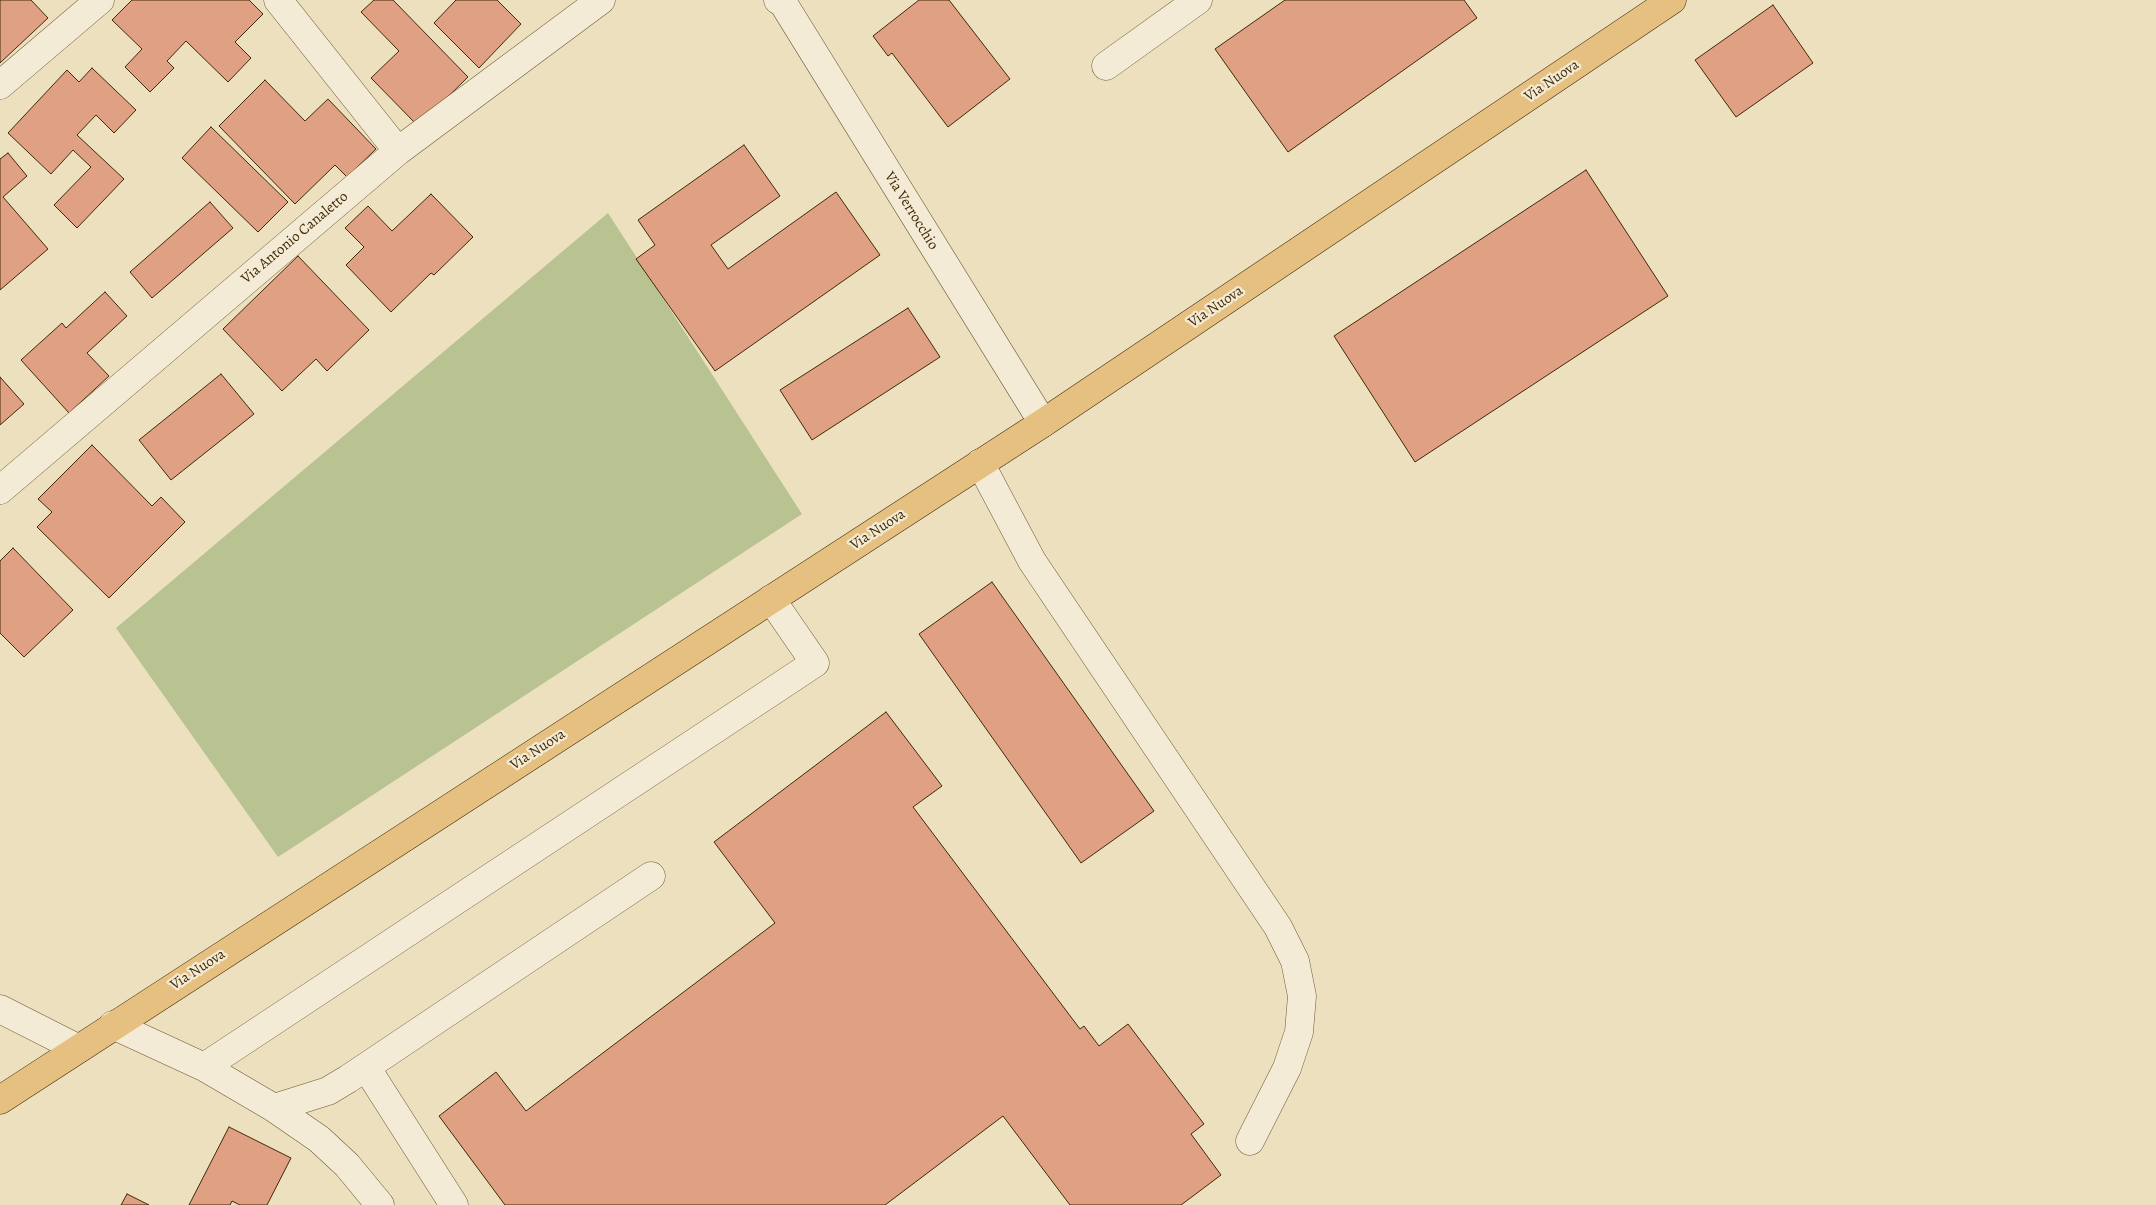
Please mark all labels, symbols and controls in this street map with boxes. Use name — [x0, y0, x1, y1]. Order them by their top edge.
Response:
street label: Via Nuova — [1521, 56, 1583, 106]
street label: Via Verrocchio — [880, 169, 942, 253]
street label: Via Antonio Canaletto — [238, 188, 352, 288]
street label: Via Nuova — [1185, 282, 1247, 332]
street label: Via Nuova — [847, 505, 909, 555]
street label: Via Nuova — [507, 725, 569, 775]
street label: Via Nuova — [167, 945, 229, 995]

